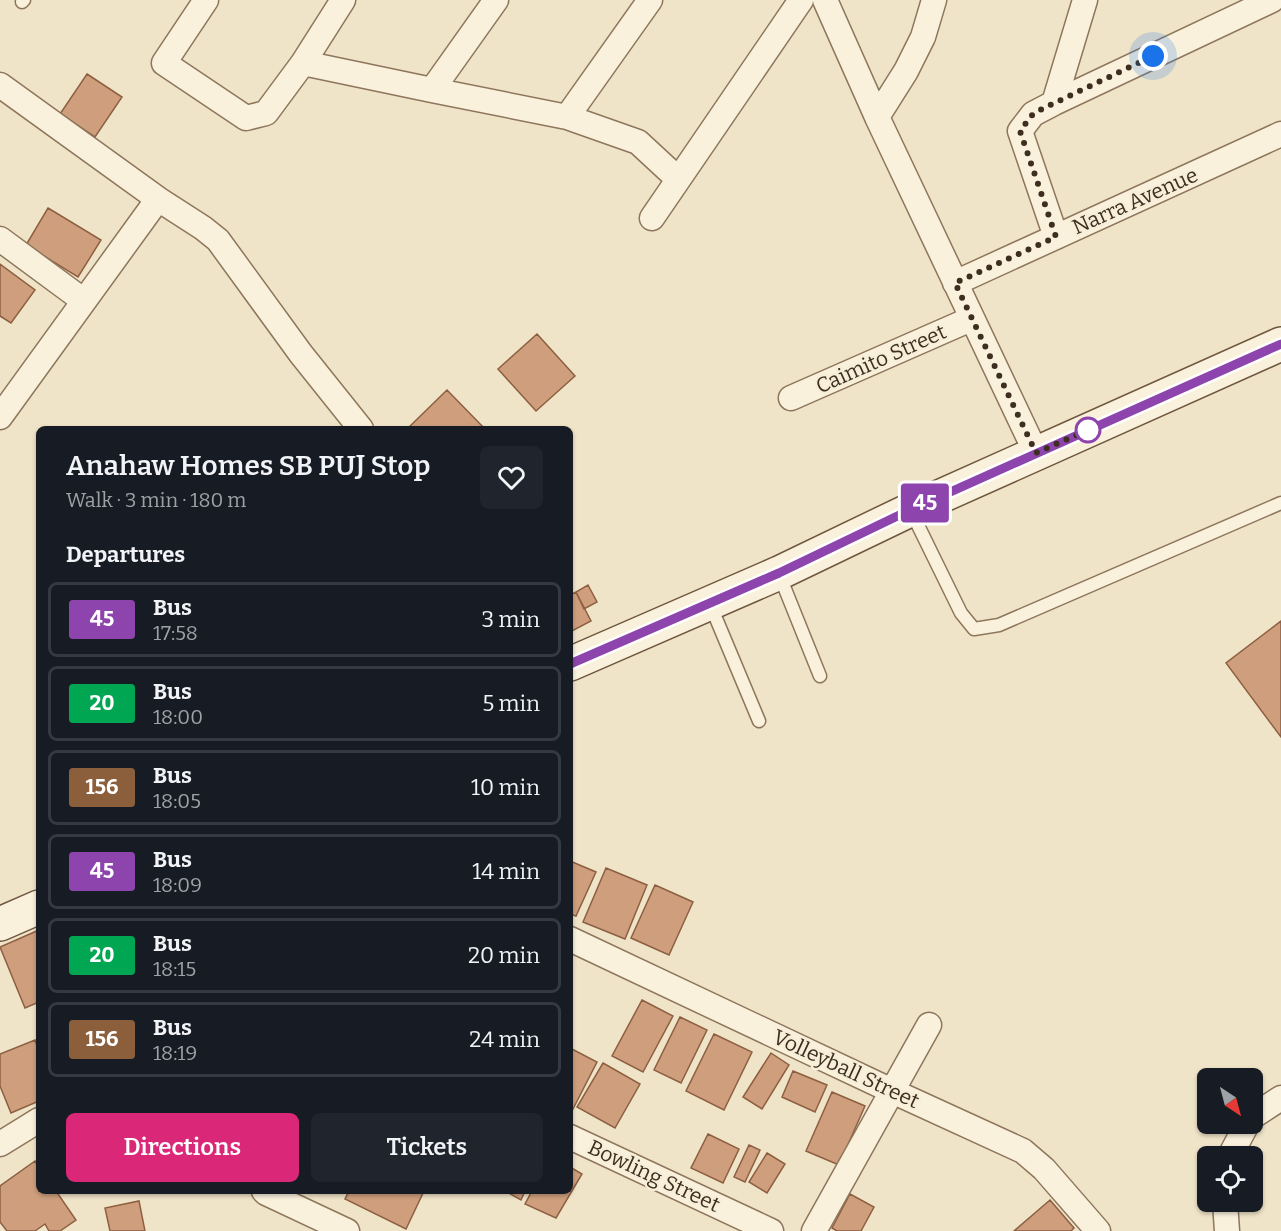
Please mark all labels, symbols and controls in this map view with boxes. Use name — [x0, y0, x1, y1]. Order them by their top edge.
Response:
your location — [1138, 41, 1168, 71]
street label: Narra Avenue — [1068, 162, 1202, 240]
street label: Caimito Street — [812, 318, 951, 399]
unlabelled marker — [1075, 417, 1101, 443]
button: heart — [480, 446, 543, 509]
text: Anahaw Homes SB PUJ Stop — [66, 449, 430, 482]
line badge: 45 — [898, 484, 952, 522]
text: Walk · 3 min · 180 m — [66, 488, 246, 512]
text: 45 — [913, 490, 937, 516]
text: Departures — [66, 541, 185, 568]
text: Bus — [153, 594, 192, 621]
text: 45 — [90, 606, 114, 632]
text: 3 min — [482, 606, 540, 633]
text: 17:58 — [153, 621, 198, 645]
text: Bus — [153, 678, 192, 705]
text: 20 — [89, 690, 115, 716]
text: 5 min — [482, 690, 540, 717]
text: 18:00 — [153, 705, 203, 729]
text: Bus — [153, 762, 192, 789]
text: 156 — [86, 774, 118, 800]
text: 10 min — [471, 774, 540, 801]
text: 18:05 — [153, 789, 201, 813]
text: Bus — [153, 846, 192, 873]
text: 45 — [90, 858, 114, 884]
text: 14 min — [472, 858, 540, 885]
text: 18:09 — [153, 873, 202, 897]
text: Bus — [153, 930, 192, 957]
text: 20 — [89, 942, 115, 968]
text: 20 min — [468, 942, 540, 969]
text: 18:15 — [153, 957, 196, 981]
text: Bus — [153, 1014, 192, 1041]
street label: Volleyball Street — [769, 1024, 924, 1114]
text: 156 — [86, 1026, 118, 1052]
text: 24 min — [469, 1026, 540, 1053]
text: 18:19 — [153, 1041, 197, 1065]
north arrow — [1197, 1068, 1263, 1134]
map controls — [1197, 1068, 1263, 1212]
button: Directions — [66, 1113, 299, 1182]
button: Tickets — [311, 1113, 543, 1182]
street label: Bowling Street — [584, 1134, 724, 1218]
button: locate — [1197, 1146, 1263, 1212]

